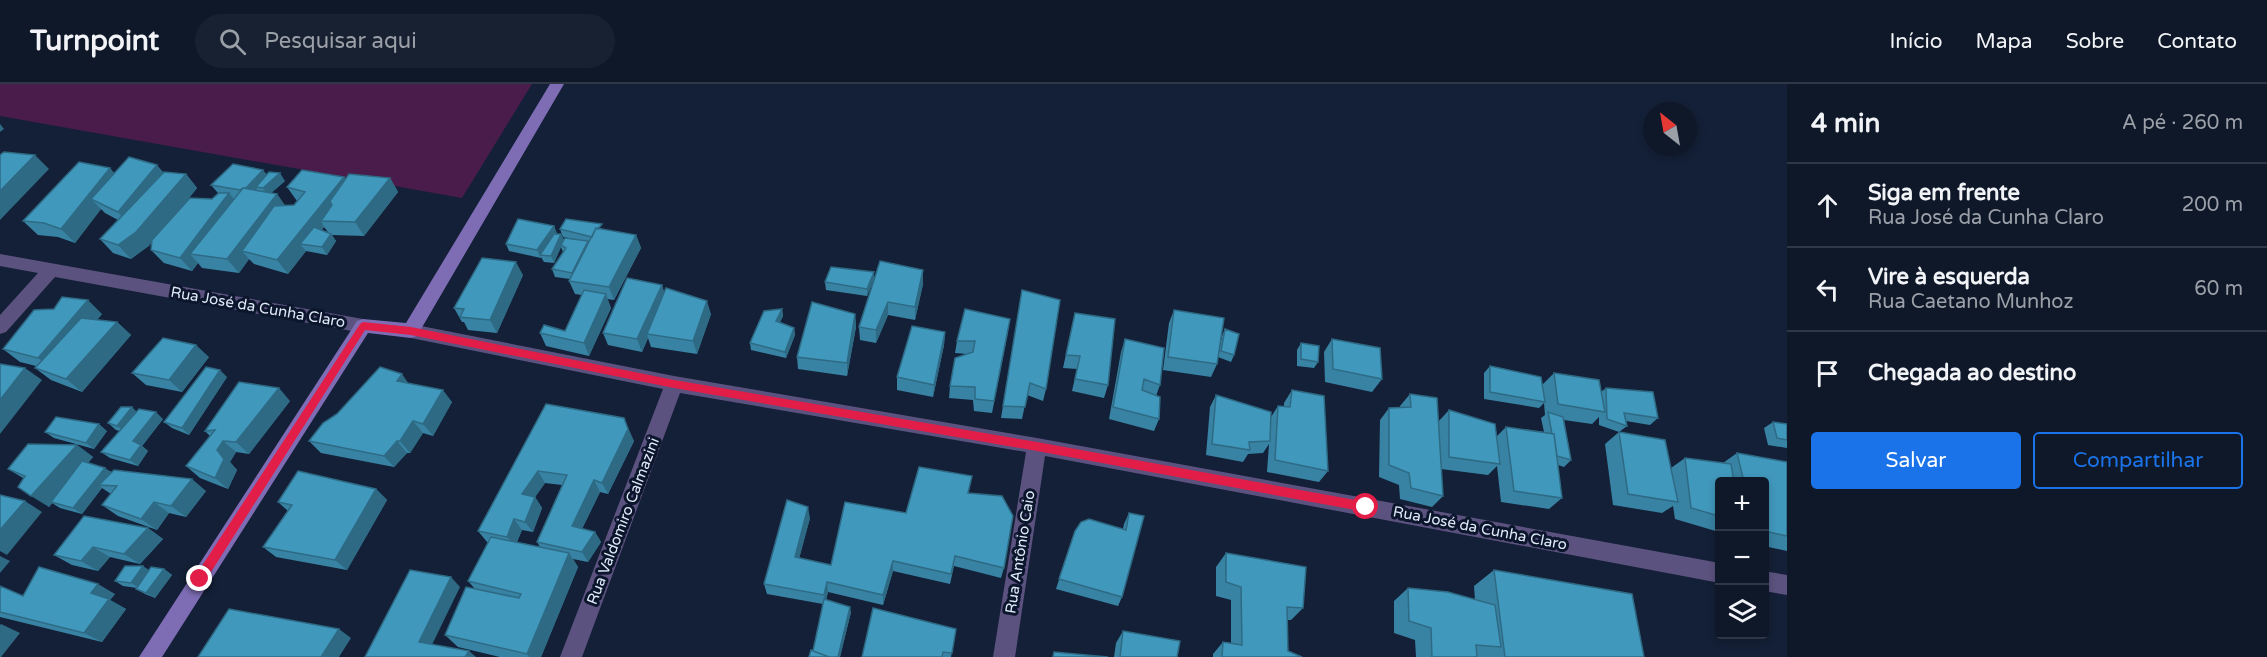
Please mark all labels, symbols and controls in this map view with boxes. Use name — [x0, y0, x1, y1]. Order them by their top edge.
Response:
search box — [195, 14, 615, 68]
text: Turnpoint — [30, 24, 159, 58]
icon: search — [216, 25, 249, 58]
text: Pesquisar aqui — [264, 28, 417, 54]
text: Início — [1890, 29, 1942, 54]
text: Mapa — [1975, 29, 2033, 54]
text: Sobre — [2066, 29, 2124, 54]
text: Contato — [2157, 29, 2237, 54]
north arrow — [1643, 102, 1697, 156]
text: 4 min — [1811, 108, 1880, 139]
text: A pé · 260 m — [2122, 111, 2243, 135]
text: Siga em frente — [1868, 180, 2020, 206]
icon: ahead — [1811, 189, 1844, 222]
text: 200 m — [2182, 193, 2243, 217]
text: Rua José da Cunha Claro — [1868, 206, 2104, 230]
text: Vire à esquerda — [1868, 264, 2030, 290]
icon: left — [1811, 273, 1844, 306]
text: 60 m — [2194, 277, 2243, 301]
street label: Rua José da Cunha Claro — [169, 283, 347, 331]
text: Rua Caetano Munhoz — [1868, 290, 2073, 314]
icon: arrive — [1811, 357, 1844, 390]
text: Chegada ao destino — [1868, 360, 2076, 386]
button: Salvar — [1811, 432, 2021, 489]
button: Compartilhar — [2033, 432, 2243, 489]
street label: Rua Valdomiro Calmazini — [583, 435, 663, 607]
map controls — [1715, 477, 1769, 639]
button: + — [1715, 477, 1769, 531]
street label: Rua Antônio Caio — [1001, 489, 1039, 615]
route start — [1352, 493, 1378, 519]
street label: Rua José da Cunha Claro — [1391, 502, 1569, 554]
button: − — [1715, 531, 1769, 585]
route end — [186, 565, 212, 591]
button: layers — [1715, 585, 1769, 639]

